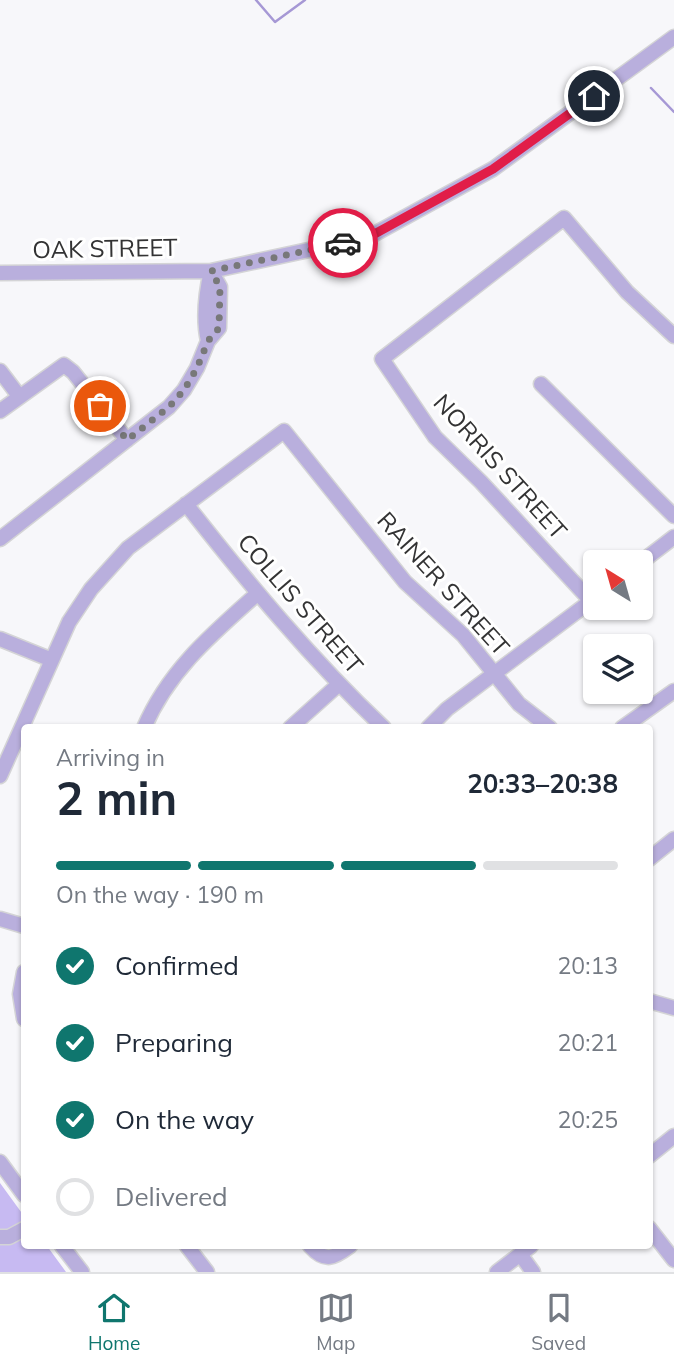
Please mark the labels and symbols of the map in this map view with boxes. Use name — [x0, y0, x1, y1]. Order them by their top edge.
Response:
pin — [564, 66, 624, 126]
courier — [308, 208, 378, 278]
street label: OAK STREET — [32, 232, 178, 264]
pin — [70, 376, 130, 436]
street label: NORRIS STREET — [428, 387, 574, 546]
street label: RAINER STREET — [371, 505, 517, 662]
street label: COLLIS STREET — [232, 527, 370, 680]
north arrow — [583, 550, 653, 620]

